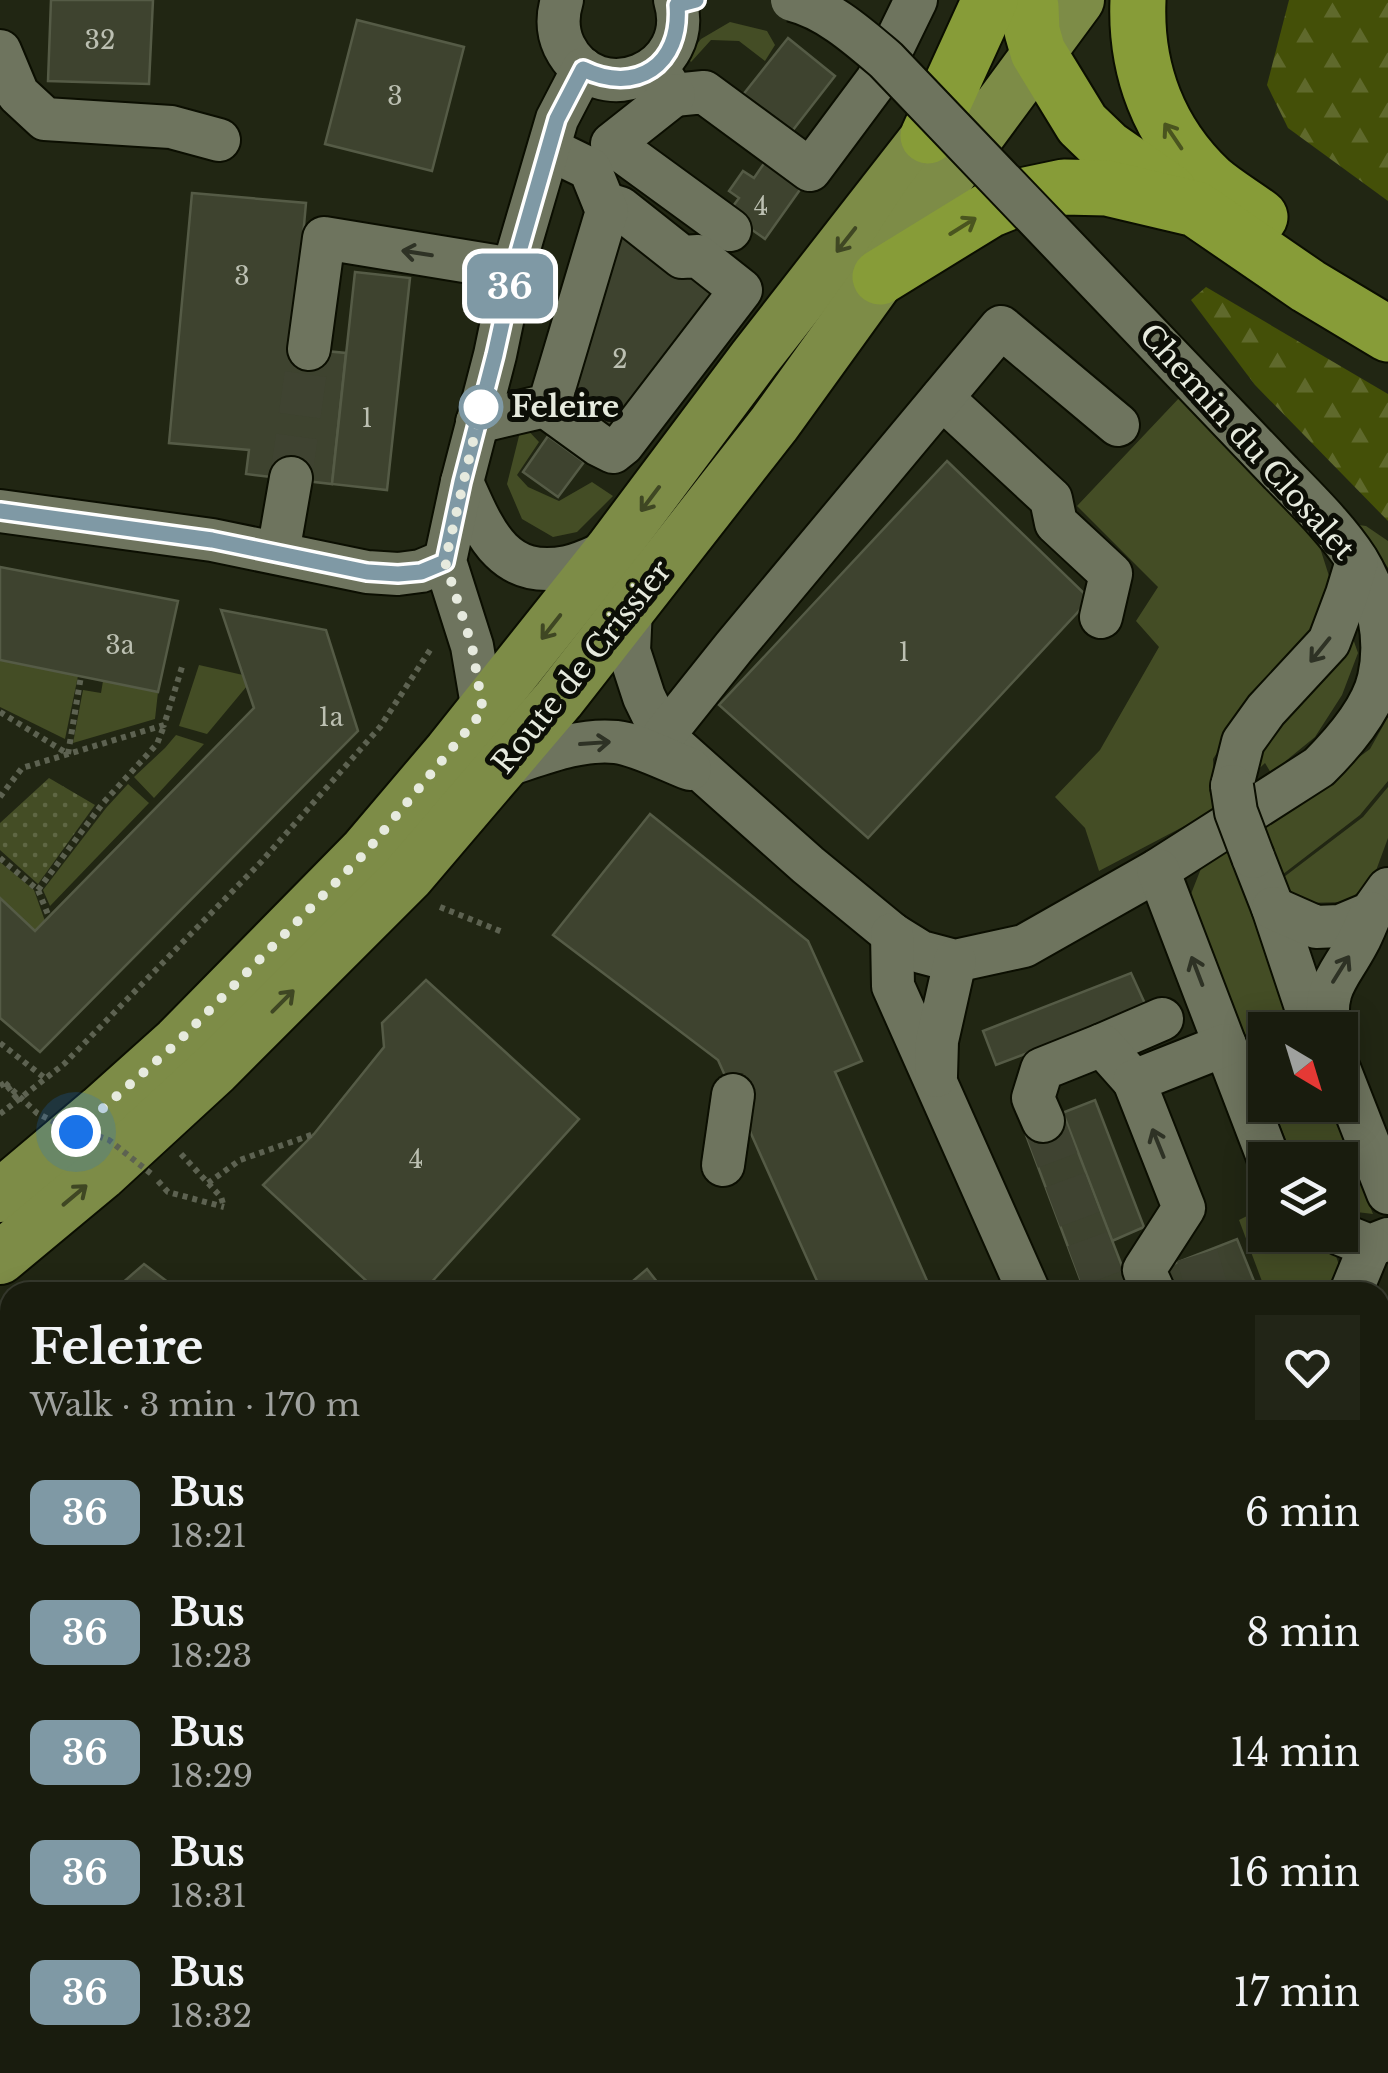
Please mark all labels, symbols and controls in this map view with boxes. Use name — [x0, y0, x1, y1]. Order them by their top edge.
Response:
house number: 32 — [85, 25, 115, 56]
house number: 3 — [387, 81, 403, 112]
one-way arrow — [1163, 123, 1184, 151]
house number: 4 — [754, 191, 768, 222]
one-way arrow — [948, 216, 977, 237]
one-way arrow — [836, 226, 857, 253]
one-way arrow — [402, 244, 434, 262]
line badge: 36 — [465, 254, 555, 318]
house number: 3 — [234, 261, 250, 292]
text: 36 — [487, 265, 533, 308]
street label: Chemin du Closalet — [1132, 316, 1363, 568]
house number: 2 — [612, 344, 628, 375]
marker: Feleire — [460, 386, 502, 428]
place label: Feleire — [511, 388, 619, 425]
house number: 1 — [361, 403, 373, 434]
one-way arrow — [639, 485, 660, 512]
street label: Route de Crissier — [484, 552, 679, 781]
one-way arrow — [541, 613, 562, 640]
house number: 3a — [105, 630, 135, 661]
one-way arrow — [1309, 636, 1331, 662]
house number: 1 — [898, 637, 910, 668]
house number: 1a — [318, 702, 344, 733]
one-way arrow — [578, 734, 610, 753]
one-way arrow — [1331, 955, 1351, 984]
one-way arrow — [1186, 956, 1204, 987]
one-way arrow — [271, 990, 295, 1014]
north arrow — [1248, 1012, 1358, 1122]
map controls — [1248, 1012, 1358, 1252]
your location — [51, 1107, 101, 1157]
one-way arrow — [1148, 1129, 1166, 1159]
button: layers — [1248, 1142, 1358, 1252]
house number: 4 — [409, 1144, 423, 1175]
one-way arrow — [62, 1185, 88, 1207]
button: heart — [1255, 1315, 1360, 1420]
text: Feleire — [30, 1317, 203, 1377]
text: Walk · 3 min · 170 m — [30, 1385, 360, 1425]
text: Bus — [170, 1469, 245, 1516]
text: 6 min — [1245, 1489, 1360, 1536]
text: 36 — [62, 1491, 108, 1534]
text: 18:21 — [170, 1516, 247, 1556]
text: Bus — [170, 1589, 245, 1636]
text: 8 min — [1246, 1609, 1360, 1656]
text: 36 — [62, 1611, 108, 1654]
text: 18:23 — [170, 1636, 252, 1676]
text: Bus — [170, 1709, 245, 1756]
text: 14 min — [1230, 1729, 1360, 1776]
text: 36 — [62, 1731, 108, 1774]
text: 18:29 — [170, 1756, 253, 1796]
text: Bus — [170, 1829, 245, 1876]
text: 16 min — [1228, 1849, 1360, 1896]
text: 36 — [62, 1851, 108, 1894]
text: 18:31 — [170, 1876, 247, 1916]
text: Bus — [170, 1949, 245, 1996]
text: 17 min — [1233, 1969, 1360, 2016]
text: 36 — [62, 1971, 108, 2014]
text: 18:32 — [170, 1996, 252, 2036]

